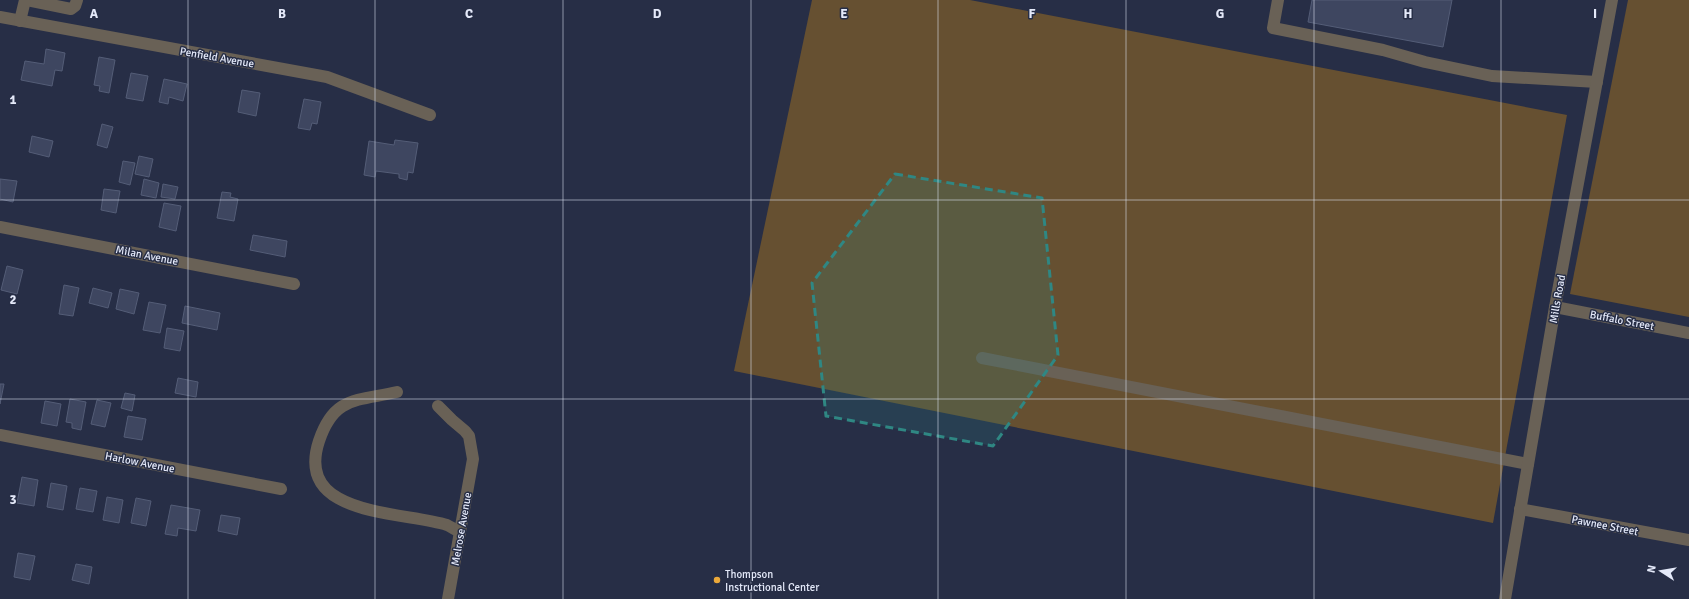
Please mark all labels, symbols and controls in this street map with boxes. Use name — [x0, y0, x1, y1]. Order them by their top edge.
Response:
text: A — [90, 6, 99, 22]
text: B — [278, 6, 286, 22]
text: C — [465, 6, 473, 22]
text: D — [653, 6, 662, 22]
text: E — [840, 6, 848, 22]
text: F — [1029, 6, 1036, 22]
text: G — [1216, 6, 1224, 22]
text: H — [1404, 6, 1412, 22]
text: I — [1593, 6, 1597, 22]
street label: Penfield Avenue — [179, 45, 255, 70]
text: 1 — [9, 92, 17, 108]
street label: Milan Avenue — [114, 243, 179, 268]
street label: Mills Road — [1547, 274, 1568, 324]
text: 2 — [9, 292, 17, 308]
street label: Buffalo Street — [1589, 308, 1655, 333]
street label: Harlow Avenue — [104, 449, 176, 476]
street label: Melrose Avenue — [449, 491, 474, 567]
text: 3 — [9, 492, 17, 508]
street label: Pawnee Street — [1571, 513, 1639, 538]
north arrow — [1641, 551, 1681, 591]
text: N — [1645, 564, 1659, 574]
place label: Thompson Instructional Center — [725, 568, 819, 594]
marker: Thompson Instructional Center — [712, 575, 722, 585]

